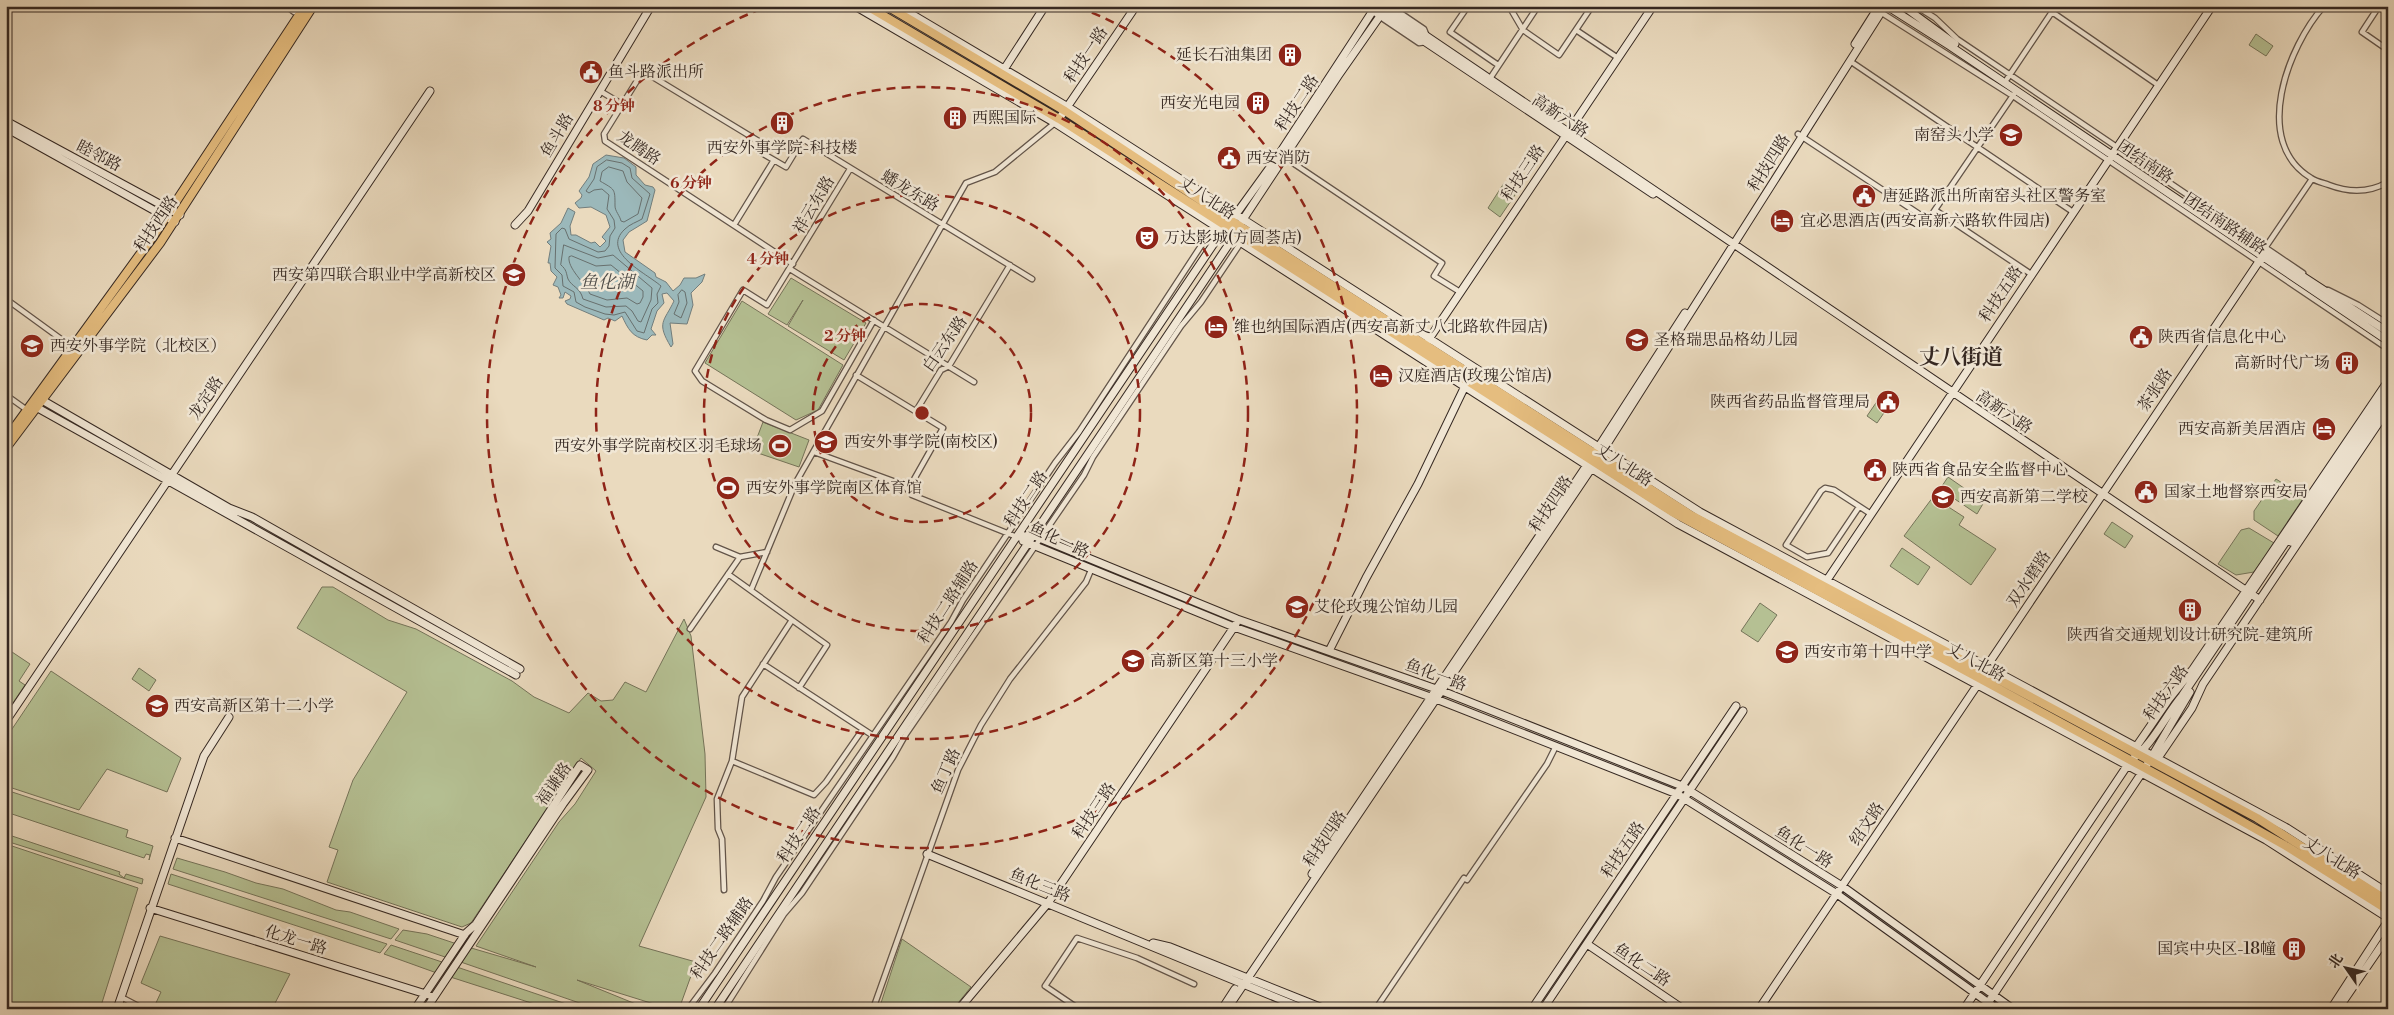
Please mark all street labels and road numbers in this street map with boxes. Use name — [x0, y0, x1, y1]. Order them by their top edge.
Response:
street label: 科技一路 — [1060, 23, 1112, 87]
street label: 科技二路 — [1271, 71, 1323, 135]
street label: 高新六路 — [1528, 90, 1592, 142]
street label: 鱼斗路 — [536, 109, 578, 161]
street label: 龙腾路 — [614, 126, 664, 170]
street label: 科技四路 — [1744, 131, 1794, 195]
street label: 睦邻路 — [73, 136, 125, 176]
street label: 团结南路 — [2113, 136, 2177, 188]
street label: 科技三路 — [1497, 141, 1549, 205]
street label: 蟠龙东路 — [877, 166, 943, 216]
street label: 祥云东路 — [789, 172, 839, 238]
street label: 丈八北路 — [1175, 172, 1239, 224]
street label: 团结南路辅路 — [2180, 189, 2270, 259]
street label: 科技西路 — [130, 192, 182, 256]
street label: 科技五路 — [1975, 262, 2027, 326]
street label: 白云东路 — [918, 312, 972, 376]
street label: 茶张路 — [2133, 365, 2177, 415]
street label: 龙定路 — [184, 373, 228, 423]
street label: 高新六路 — [1972, 386, 2036, 438]
street label: 丈八北路 — [1592, 439, 1656, 491]
street label: 科技二路 — [1000, 467, 1052, 531]
street label: 科技四路 — [1525, 472, 1577, 536]
street label: 鱼化一路 — [1026, 517, 1092, 563]
street label: 双水磨路 — [2003, 547, 2055, 611]
street label: 科技二路辅路 — [913, 556, 983, 648]
street label: 丈八北路 — [1943, 638, 2009, 686]
street label: 鱼化一路 — [1403, 655, 1469, 695]
street label: 科技六路 — [2139, 661, 2193, 725]
street label: 鱼丁路 — [927, 745, 965, 797]
street label: 福谦路 — [532, 759, 576, 809]
street label: 科技三路 — [1068, 779, 1120, 843]
street label: 绍文路 — [1845, 799, 1889, 849]
street label: 科技二路 — [773, 803, 825, 867]
street label: 科技四路 — [1299, 807, 1351, 871]
street label: 科技五路 — [1597, 818, 1649, 882]
street label: 鱼化一路 — [1772, 822, 1836, 872]
street label: 丈八北路 — [2300, 833, 2364, 883]
street label: 鱼化三路 — [1007, 864, 1073, 906]
street label: 科技二路辅路 — [686, 893, 758, 983]
street label: 化龙一路 — [262, 921, 330, 959]
street label: 鱼化二路 — [1610, 939, 1674, 991]

